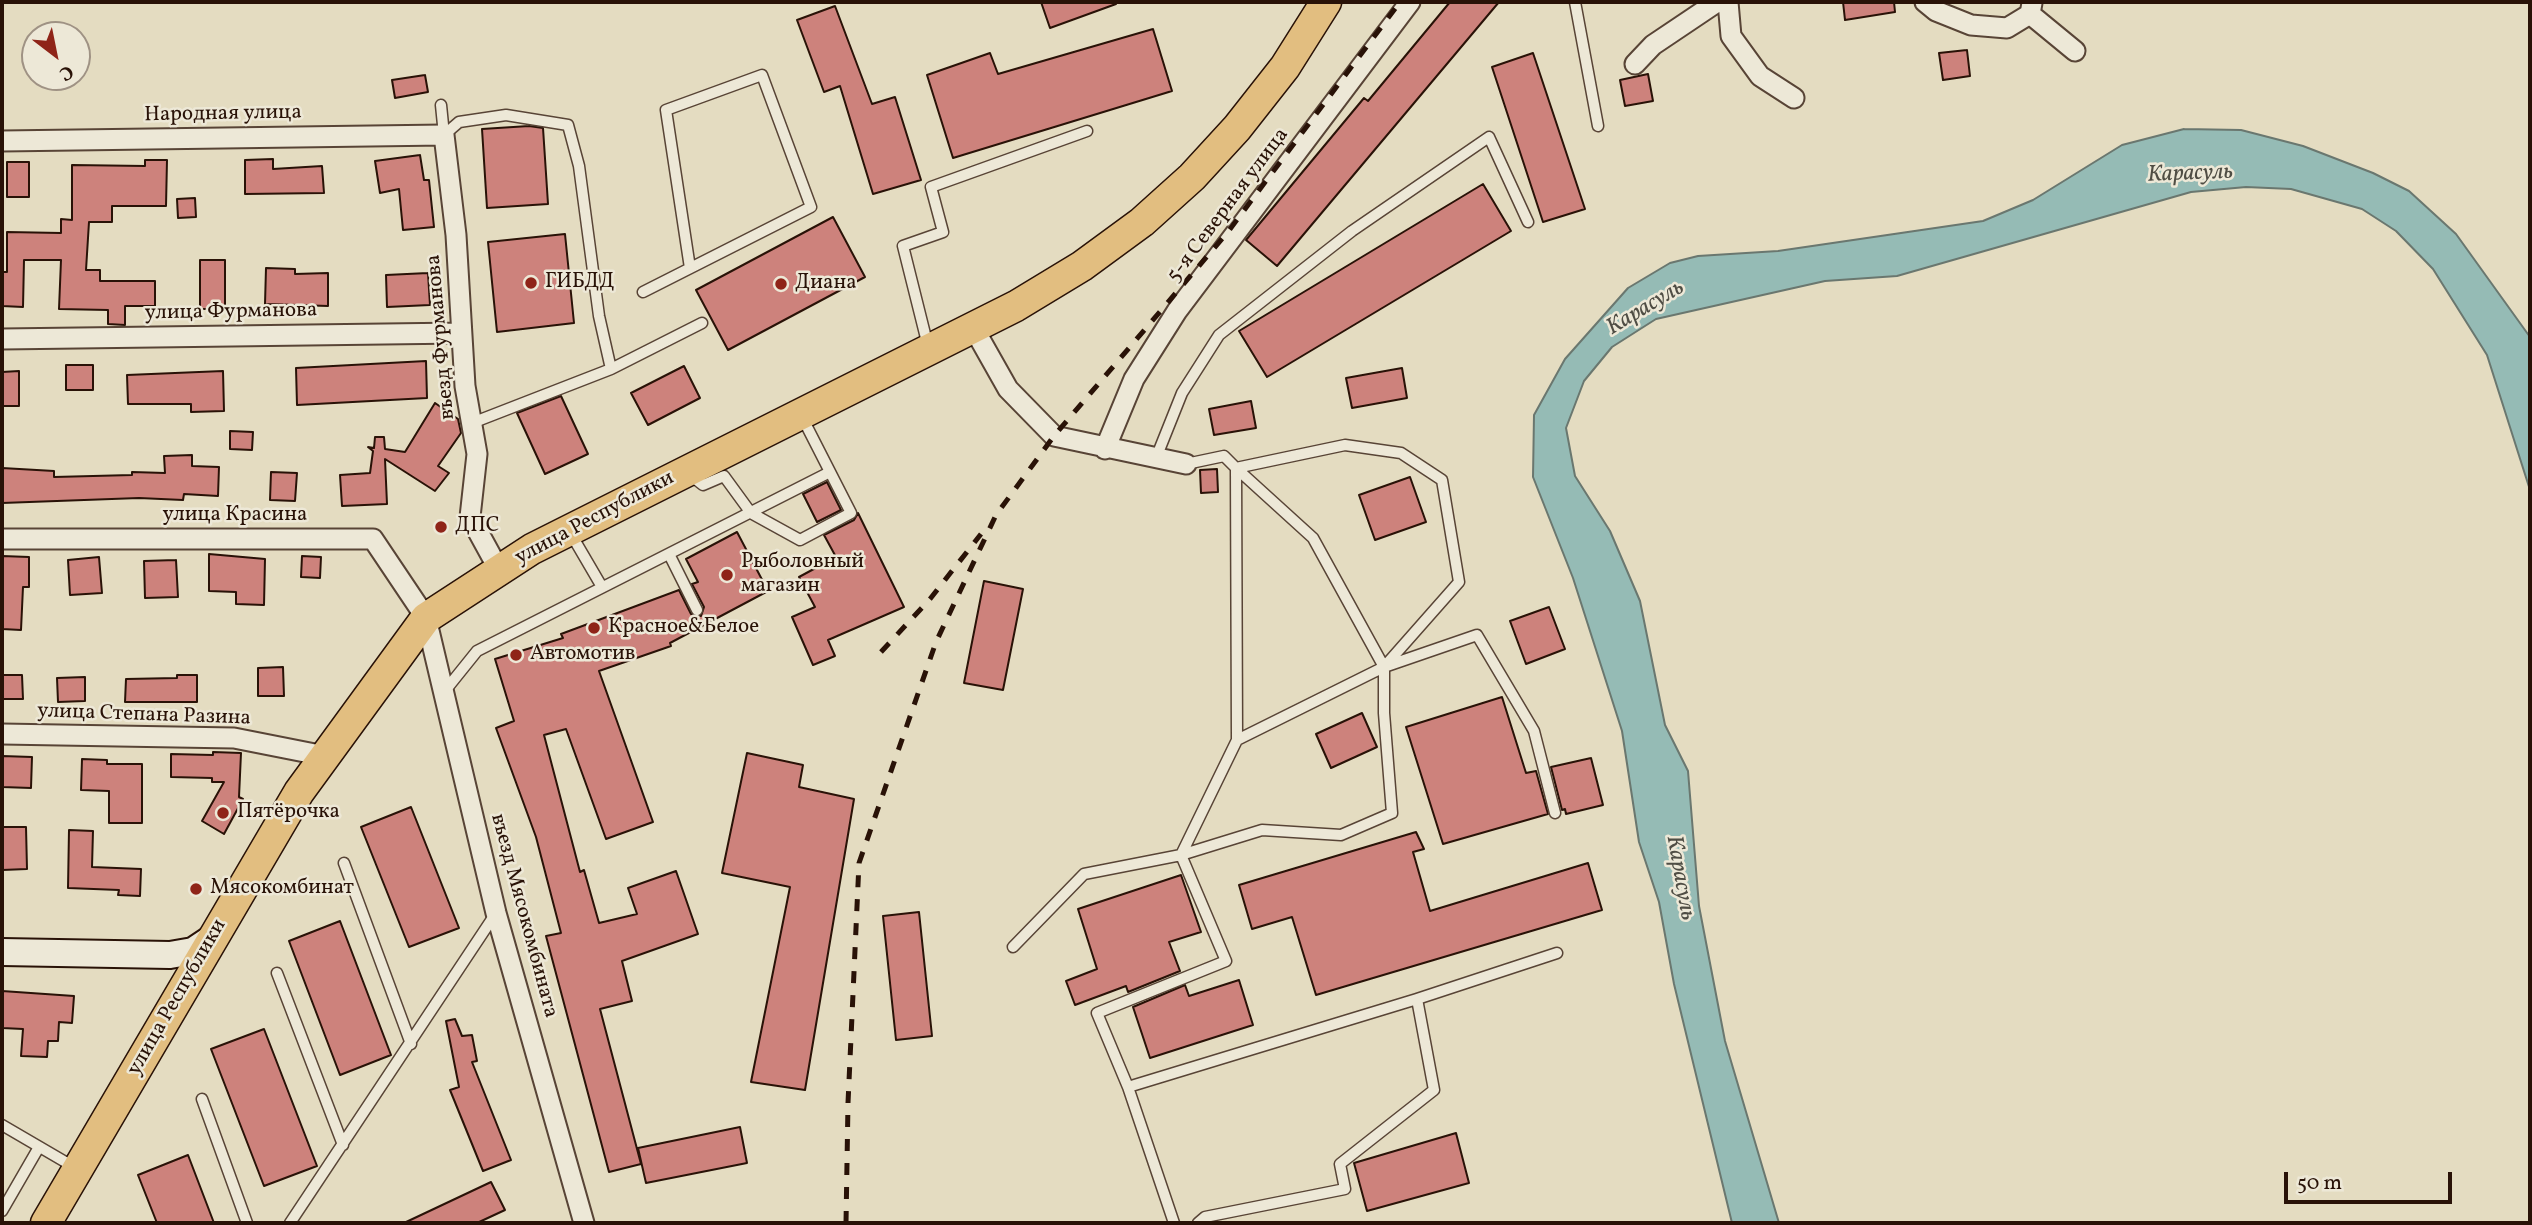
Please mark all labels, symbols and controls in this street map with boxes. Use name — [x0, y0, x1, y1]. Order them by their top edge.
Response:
north arrow — [21, 21, 91, 91]
text: С — [54, 58, 78, 86]
street label: Народная улица — [144, 101, 302, 129]
street label: 5-я Северная улица — [1163, 124, 1295, 288]
water label: Карасуль — [2147, 160, 2233, 190]
street label: въезд Фурманова — [422, 253, 462, 421]
place label: ГИБДД — [545, 270, 615, 296]
place label: Диана — [795, 271, 857, 297]
marker: ГИБДД — [523, 275, 539, 291]
water label: Карасуль — [1602, 275, 1690, 343]
marker: Диана — [773, 276, 789, 292]
street label: улица Фурманова — [145, 299, 317, 327]
street label: улица Республики — [511, 466, 679, 572]
street label: улица Красина — [163, 503, 307, 529]
place label: ДПС — [455, 514, 500, 540]
marker: ДПС — [433, 519, 449, 535]
place label: Рыболовный магазин — [741, 550, 864, 600]
marker: Рыболовный магазин — [719, 567, 735, 583]
place label: Красное&Белое — [608, 615, 759, 641]
marker: Красное&Белое — [586, 620, 602, 636]
place label: Автомотив — [530, 642, 635, 668]
marker: Автомотив — [508, 647, 524, 663]
street label: улица Степана Разина — [37, 700, 251, 732]
place label: Пятёрочка — [237, 800, 340, 826]
marker: Пятёрочка — [215, 805, 231, 821]
street label: въезд Мясокомбината — [484, 811, 562, 1021]
water label: Карасуль — [1658, 833, 1700, 923]
place label: Мясокомбинат — [210, 876, 354, 902]
marker: Мясокомбинат — [188, 881, 204, 897]
street label: улица Республики — [123, 915, 233, 1081]
scale bar — [2287, 1158, 2455, 1202]
text: 50 m — [2297, 1169, 2342, 1198]

